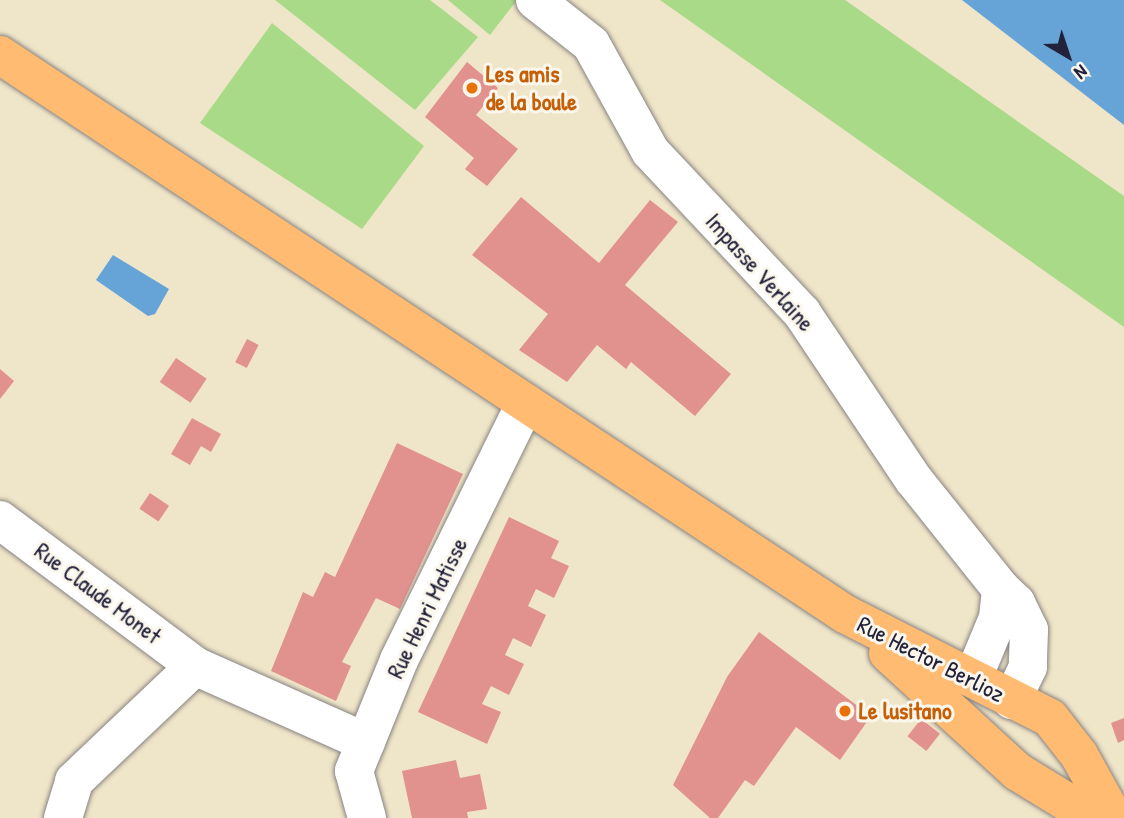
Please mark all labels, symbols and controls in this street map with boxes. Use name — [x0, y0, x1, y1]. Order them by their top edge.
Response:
north arrow — [1033, 21, 1103, 91]
text: N — [1069, 59, 1093, 86]
place label: Les amis de la boule — [486, 60, 577, 116]
marker: Les amis de la boule — [464, 80, 480, 96]
street label: Impasse Verlaine — [699, 207, 821, 337]
street label: Rue Henri Matisse — [381, 533, 473, 683]
street label: Rue Claude Monet — [29, 536, 167, 650]
street label: Rue Hector Berlioz — [853, 610, 1009, 708]
place label: Le lusitano — [859, 697, 952, 725]
marker: Le lusitano — [837, 703, 853, 719]

